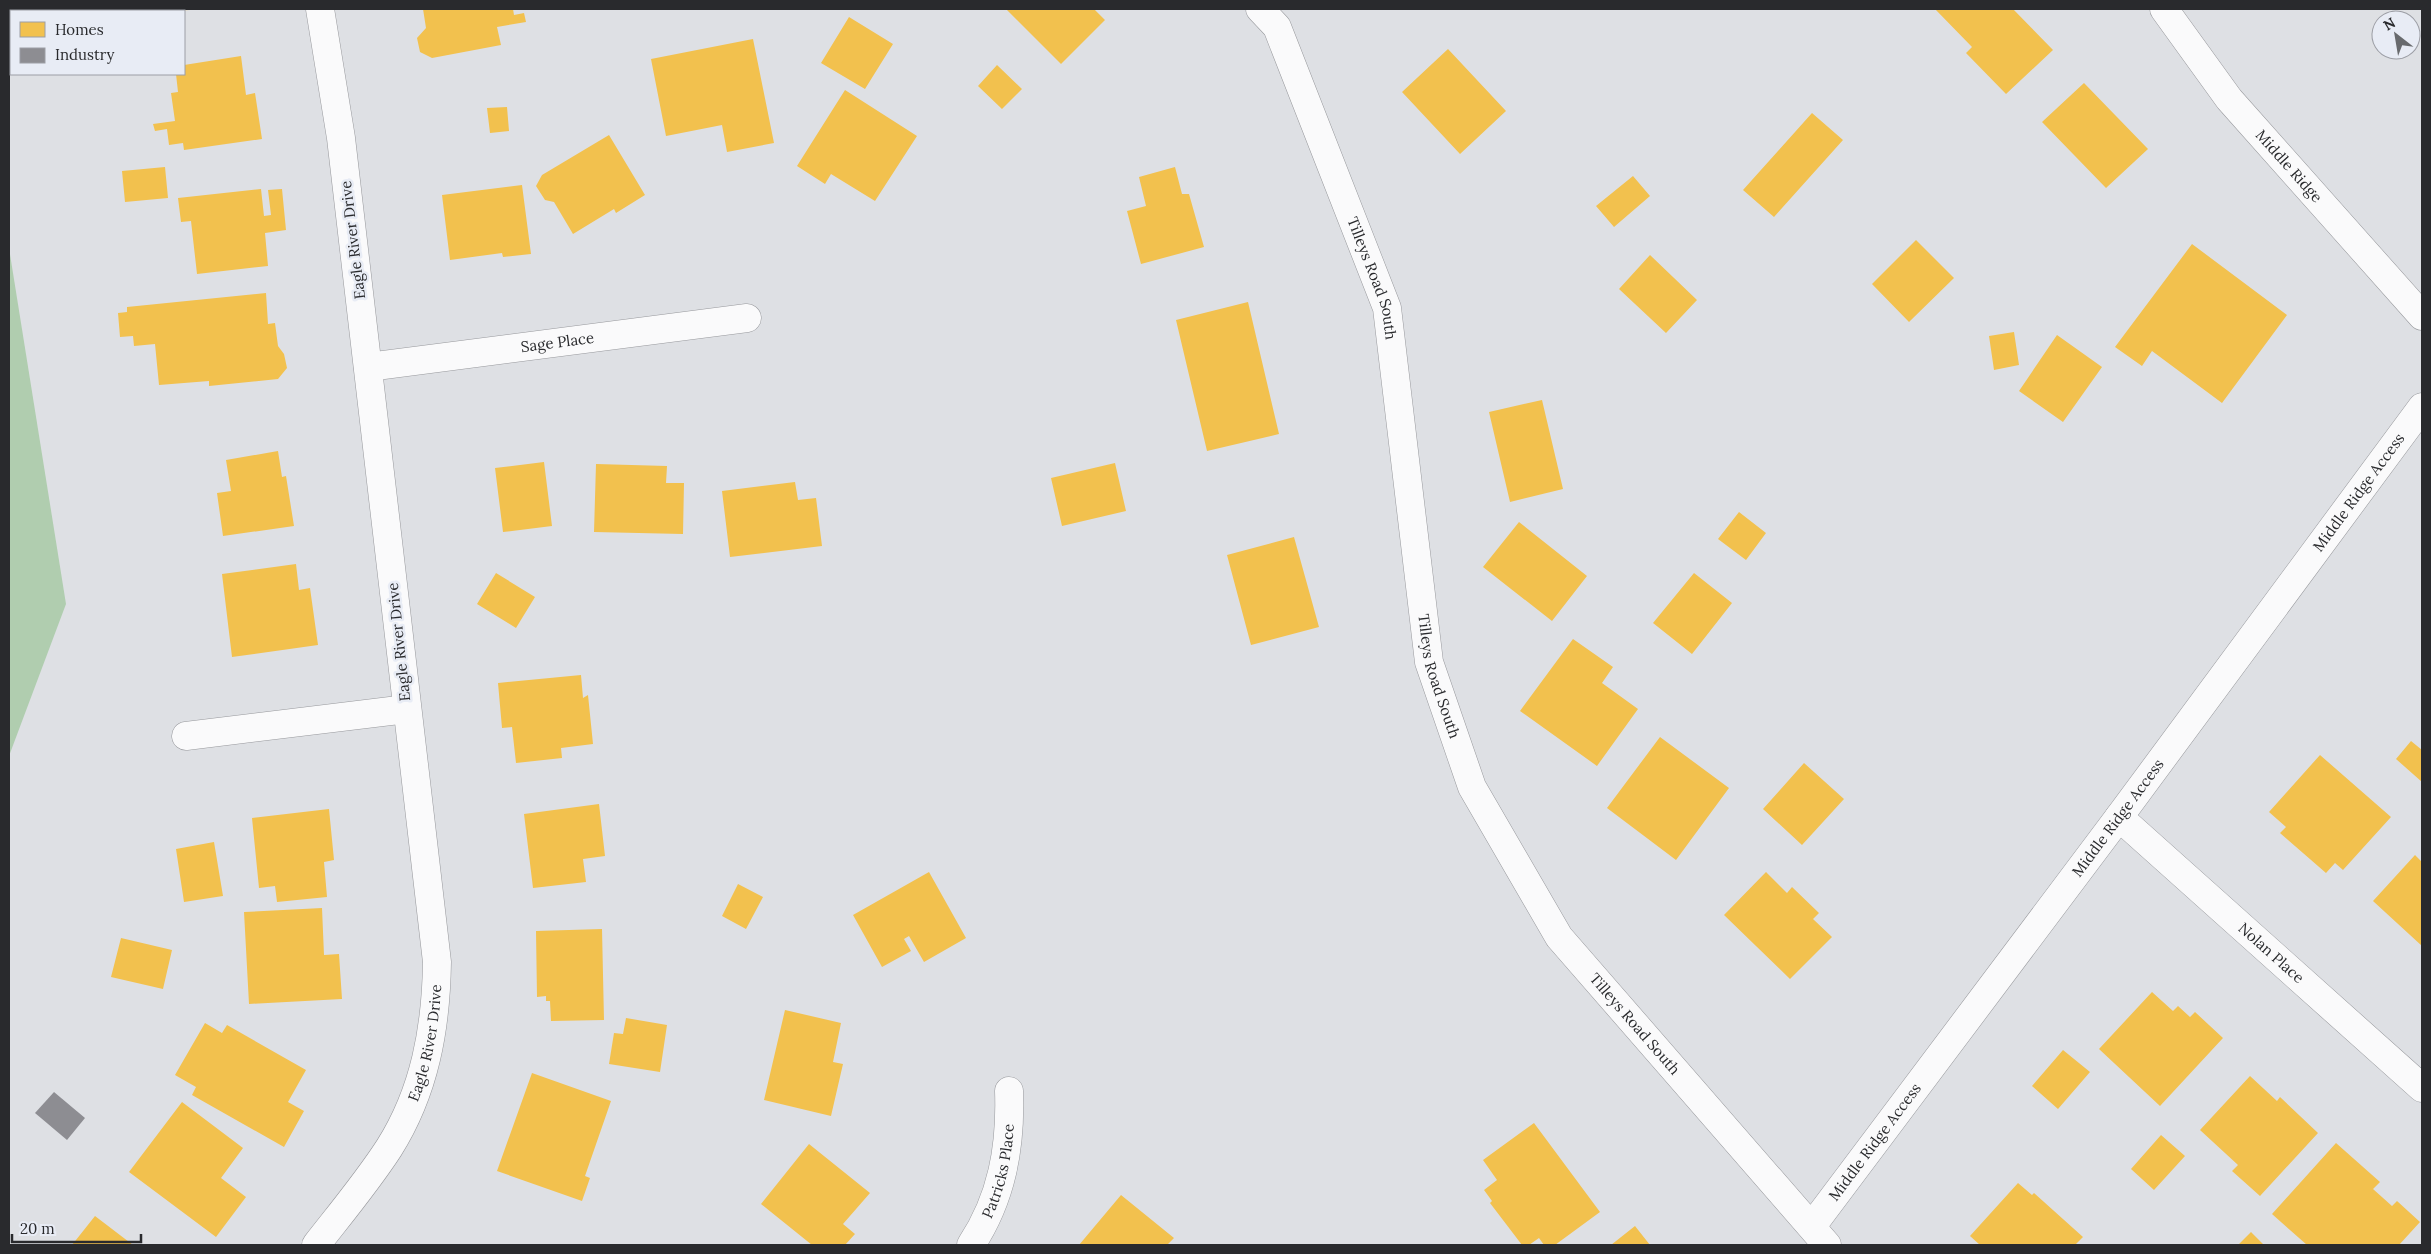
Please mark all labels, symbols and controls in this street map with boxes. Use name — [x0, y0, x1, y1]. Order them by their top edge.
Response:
legend — [10, 10, 185, 75]
north arrow — [2371, 10, 2421, 60]
text: N — [2380, 13, 2399, 34]
text: Homes — [55, 20, 104, 39]
text: Industry — [55, 45, 114, 64]
street label: Middle Ridge — [2252, 126, 2327, 206]
street label: Eagle River Drive — [336, 180, 369, 300]
street label: Tilleys Road South — [1343, 214, 1401, 341]
street label: Sage Place — [520, 328, 595, 356]
street label: Middle Ridge Access — [2309, 429, 2408, 555]
street label: Eagle River Drive — [383, 582, 414, 702]
street label: Tilleys Road South — [1414, 613, 1465, 741]
street label: Middle Ridge Access — [2067, 755, 2168, 880]
street label: Nolan Place — [2235, 918, 2308, 987]
street label: Tilleys Road South — [1586, 969, 1685, 1079]
street label: Eagle River Drive — [404, 984, 445, 1104]
street label: Middle Ridge Access — [1824, 1079, 1925, 1204]
street label: Patricks Place — [977, 1123, 1018, 1221]
scale bar — [12, 1212, 141, 1244]
text: 20 m — [20, 1219, 55, 1238]

